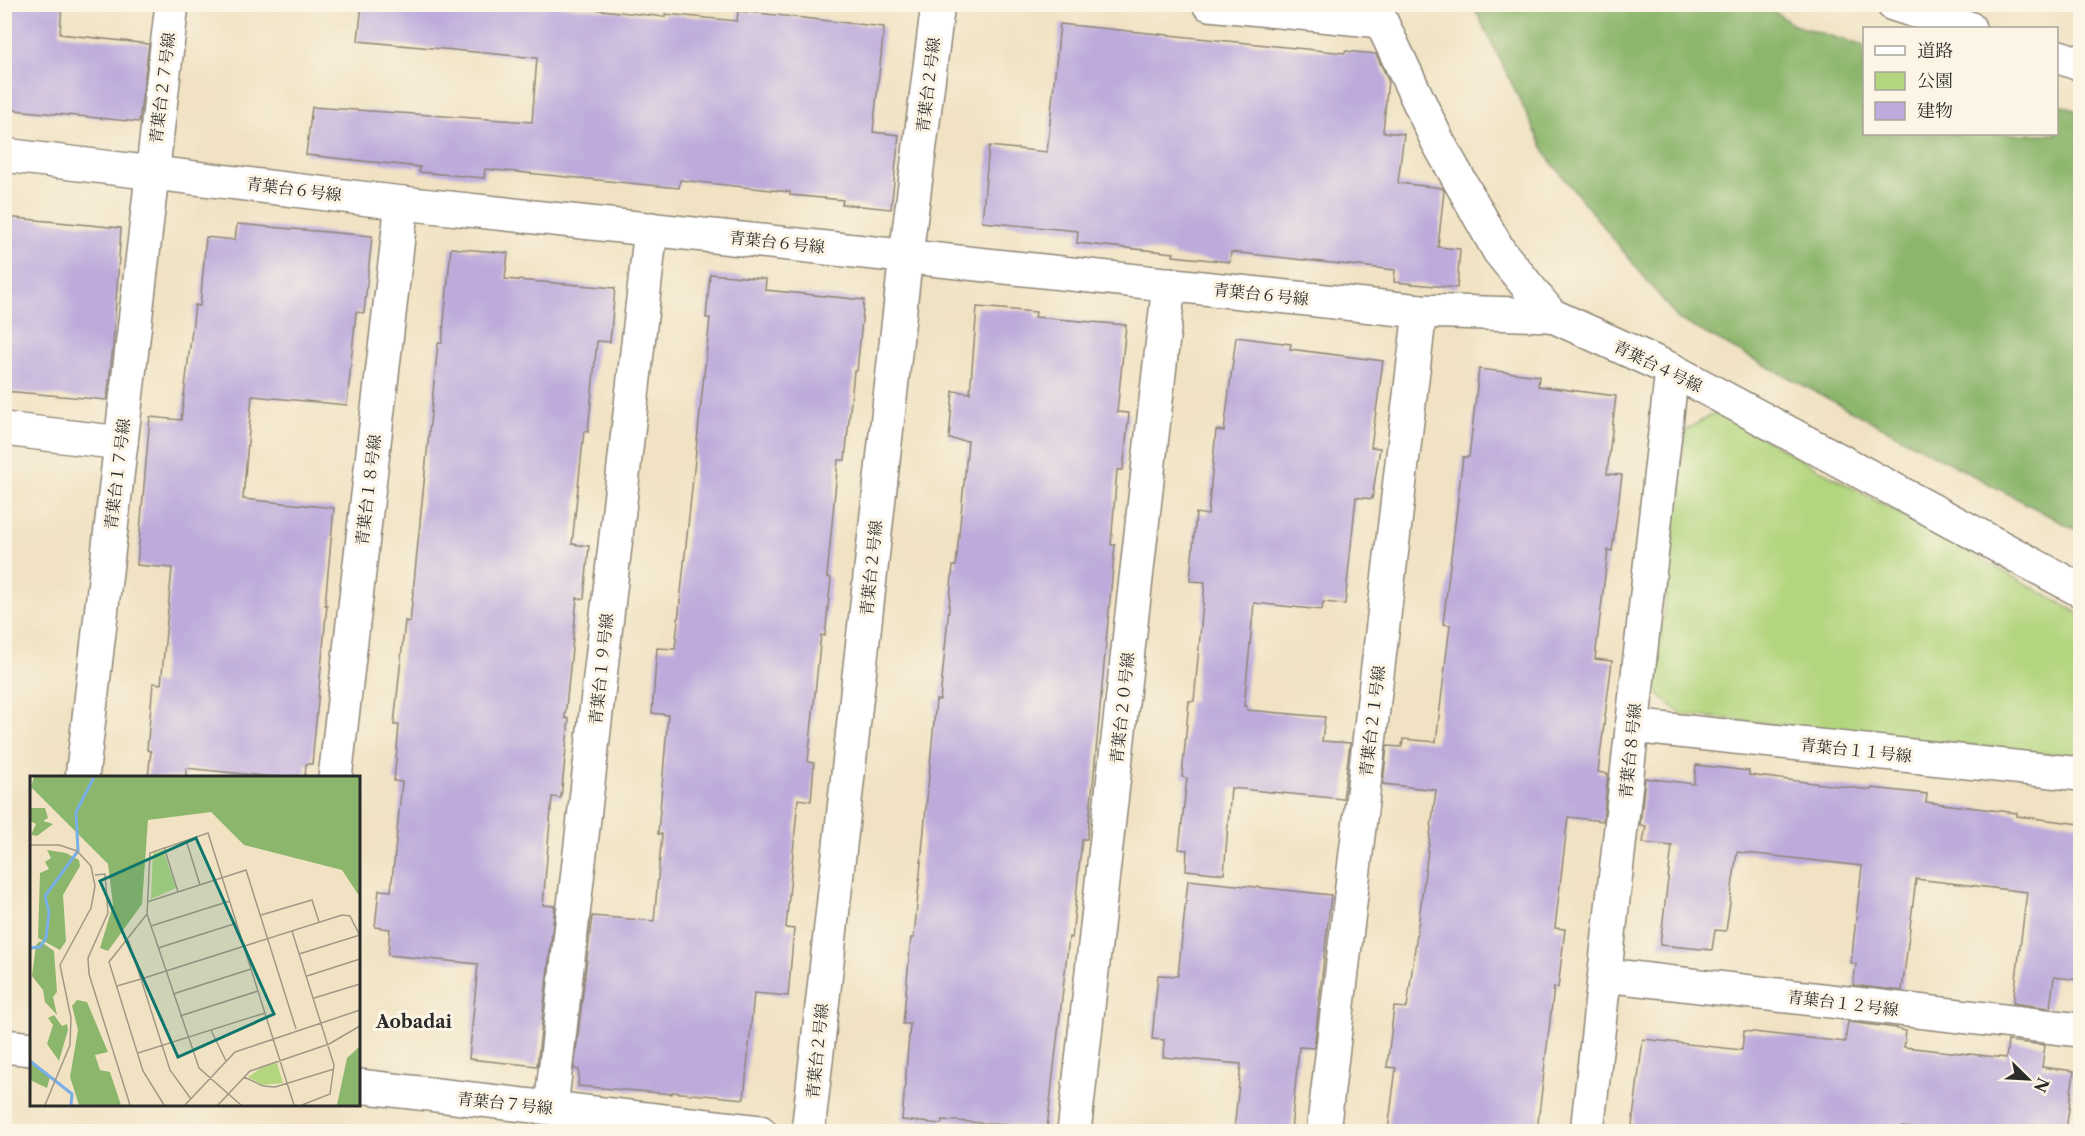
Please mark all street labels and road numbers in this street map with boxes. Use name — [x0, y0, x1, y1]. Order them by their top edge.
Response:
street label: 青葉台２７号線 — [145, 31, 179, 145]
street label: 青葉台２号線 — [912, 36, 944, 134]
street label: 青葉台６号線 — [245, 173, 343, 205]
street label: 青葉台６号線 — [728, 227, 826, 257]
street label: 青葉台６号線 — [1212, 279, 1310, 309]
street label: 青葉台４号線 — [1610, 336, 1706, 396]
street label: 青葉台１７号線 — [100, 417, 134, 531]
street label: 青葉台１８号線 — [351, 433, 385, 547]
street label: 青葉台２号線 — [856, 519, 886, 617]
street label: 青葉台１９号線 — [585, 612, 617, 726]
street label: 青葉台２０号線 — [1106, 651, 1138, 765]
street label: 青葉台２１号線 — [1355, 664, 1389, 778]
street label: 青葉台８号線 — [1615, 702, 1645, 800]
street label: 青葉台１１号線 — [1799, 734, 1913, 766]
street label: 青葉台１２号線 — [1786, 986, 1900, 1020]
street label: 青葉台２号線 — [802, 1002, 832, 1100]
street label: 青葉台７号線 — [456, 1088, 554, 1118]

